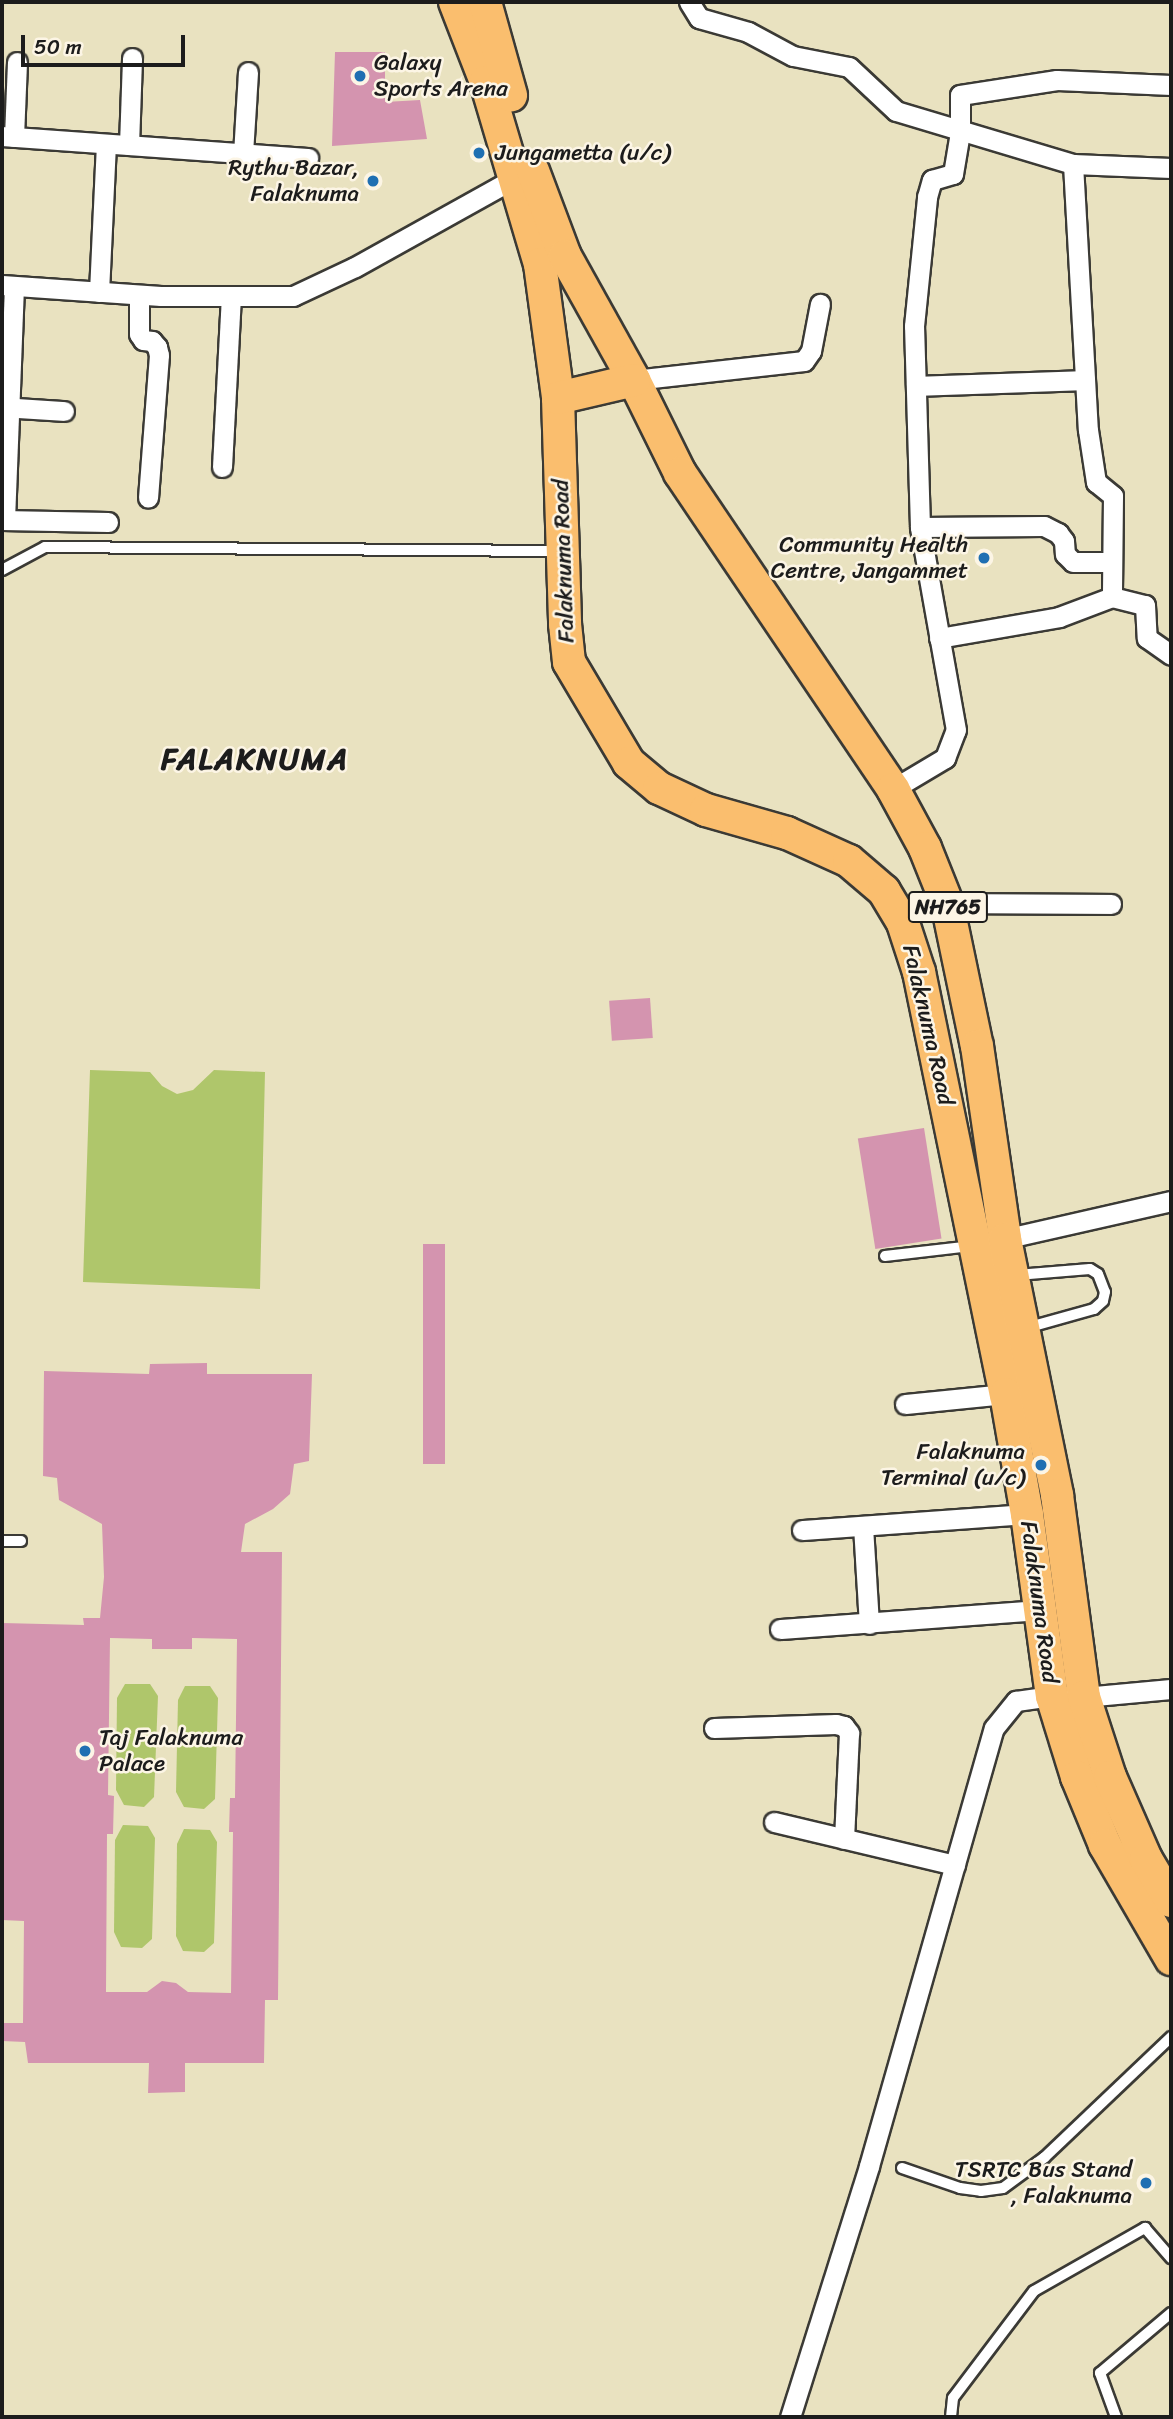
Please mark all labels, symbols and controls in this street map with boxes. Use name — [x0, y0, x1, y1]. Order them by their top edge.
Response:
scale bar — [24, 21, 189, 65]
text: 50 m — [34, 28, 82, 66]
place label: Galaxy Sports Arena — [374, 49, 508, 103]
marker: Galaxy Sports Arena — [352, 68, 368, 84]
place label: Jungametta (u/c) — [495, 139, 670, 167]
marker: Jungametta (u/c) — [469, 143, 489, 163]
place label: Rythu Bazar, Falaknuma — [229, 154, 359, 208]
marker: Rythu Bazar, Falaknuma — [365, 173, 381, 189]
street label: Falaknuma Road — [547, 479, 581, 643]
place label: Community Health Centre, Jangammet — [772, 531, 968, 585]
marker: Community Health Centre, Jangammet — [974, 548, 994, 568]
district label: FALAKNUMA — [162, 741, 348, 777]
road number: NH765 — [908, 890, 988, 925]
street label: Falaknuma Road — [896, 942, 960, 1108]
place label: Falaknuma Terminal (u/c) — [881, 1438, 1025, 1492]
marker: Falaknuma Terminal (u/c) — [1031, 1455, 1051, 1475]
street label: Falaknuma Road — [1014, 1519, 1064, 1685]
place label: Taj Falaknuma Palace — [99, 1724, 243, 1778]
marker: Taj Falaknuma Palace — [77, 1743, 93, 1759]
place label: TSRTC Bus Stand , Falaknuma — [955, 2156, 1132, 2210]
marker: TSRTC Bus Stand , Falaknuma — [1138, 2175, 1154, 2191]

